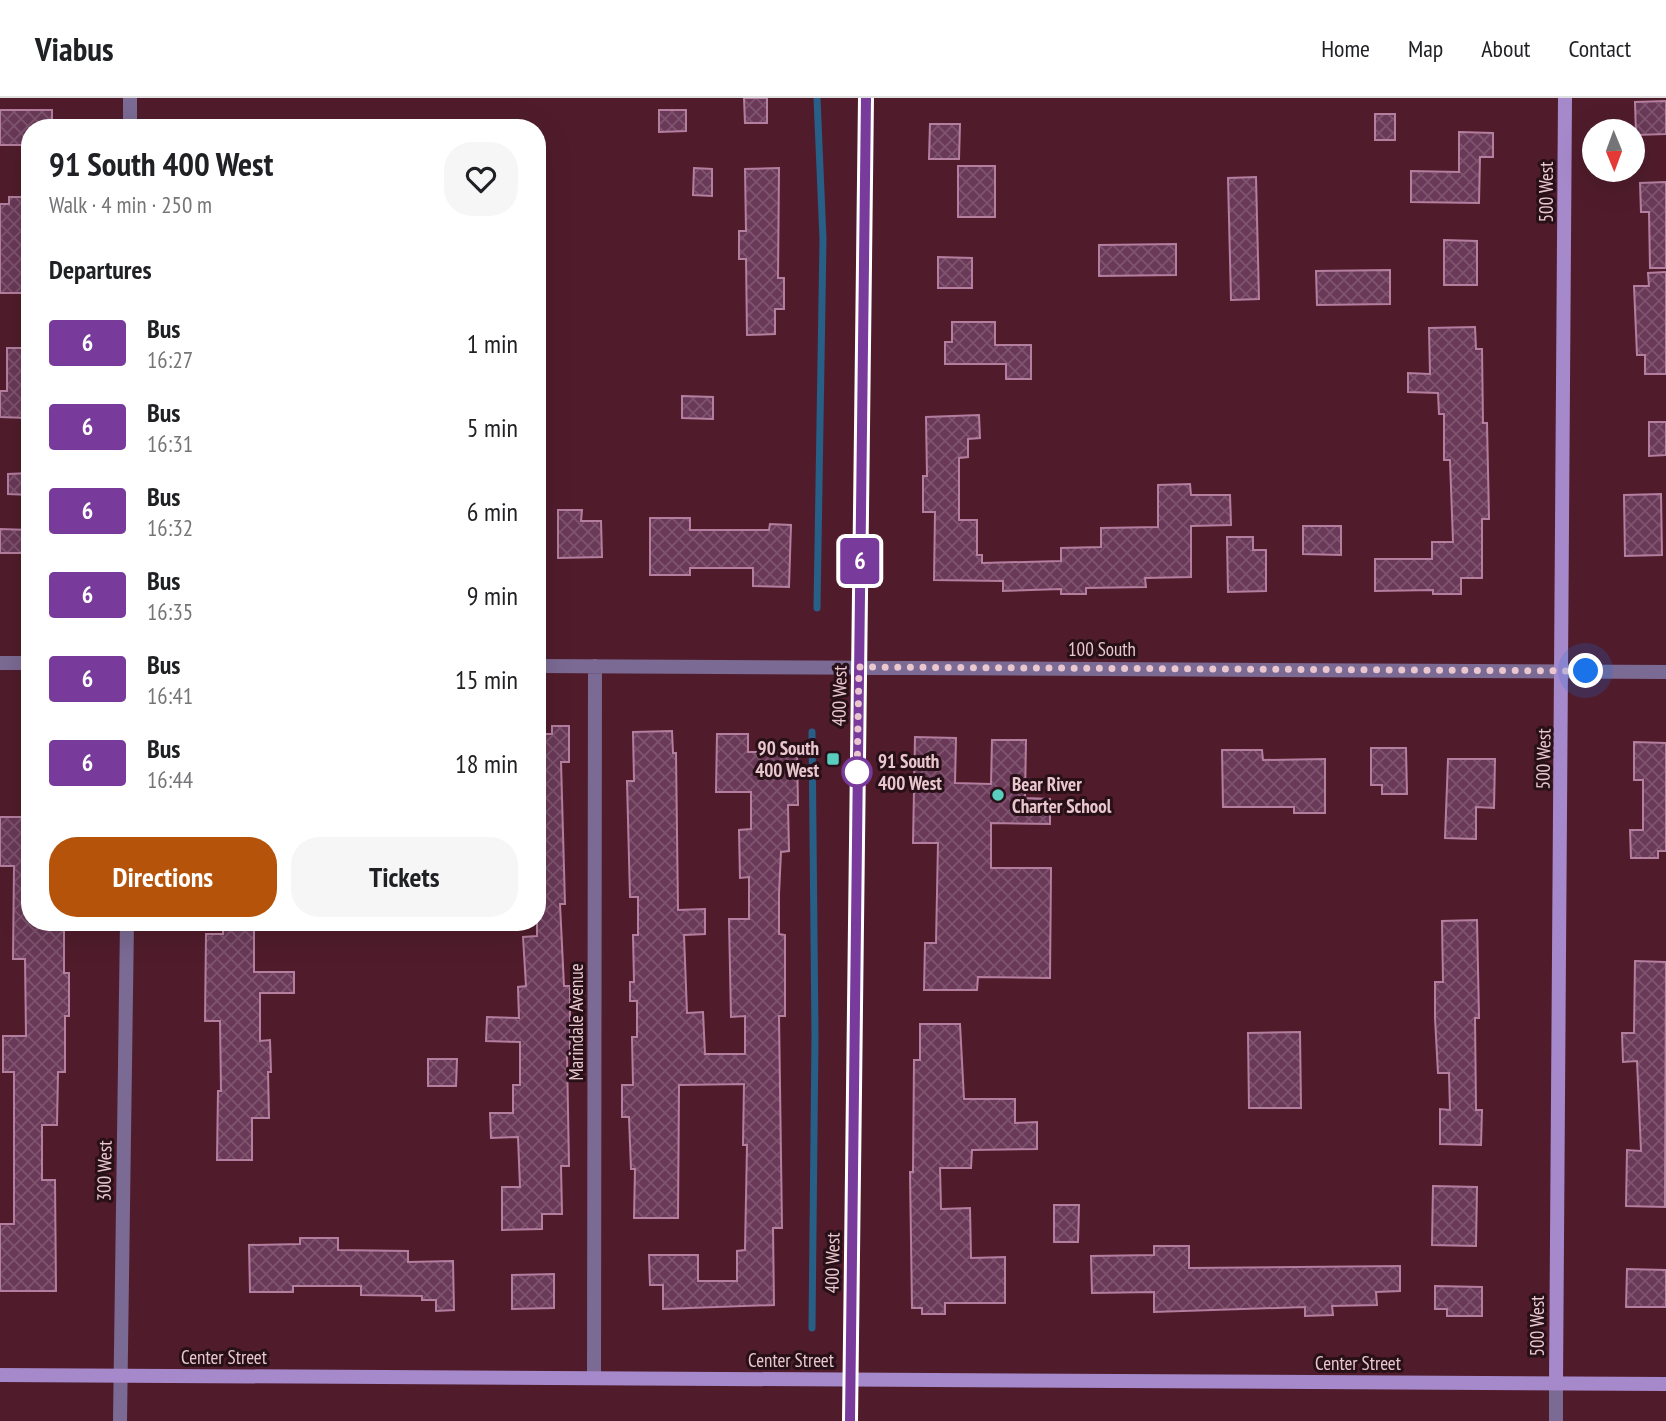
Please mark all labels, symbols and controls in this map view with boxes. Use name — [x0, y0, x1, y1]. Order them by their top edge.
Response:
text: Viabus — [35, 27, 114, 70]
text: Home — [1321, 33, 1370, 64]
text: Map — [1408, 33, 1443, 64]
text: About — [1481, 33, 1530, 64]
text: Contact — [1568, 33, 1631, 64]
north arrow — [1582, 119, 1645, 182]
map controls — [1582, 119, 1645, 182]
text: 91 South 400 West — [49, 142, 273, 185]
button: heart — [444, 142, 518, 216]
street label: 500 West — [1534, 161, 1558, 222]
text: Walk · 4 min · 250 m — [49, 190, 212, 219]
text: Departures — [49, 253, 152, 286]
text: Bus — [147, 312, 180, 345]
text: 6 — [82, 327, 93, 358]
text: 1 min — [467, 327, 518, 360]
text: 16:27 — [147, 345, 193, 374]
text: Bus — [147, 396, 180, 429]
text: 6 — [82, 411, 93, 442]
text: 5 min — [467, 411, 518, 444]
text: 16:31 — [147, 429, 193, 458]
text: Bus — [147, 480, 180, 513]
text: 6 — [82, 495, 93, 526]
text: 6 min — [467, 495, 518, 528]
text: 16:32 — [147, 513, 193, 542]
line badge: 6 — [837, 538, 883, 584]
text: 6 — [854, 545, 866, 576]
text: Bus — [147, 564, 180, 597]
text: 6 — [82, 579, 93, 610]
text: 9 min — [467, 579, 518, 612]
text: 16:35 — [147, 597, 193, 626]
street label: 100 South — [1068, 637, 1136, 661]
text: Bus — [147, 648, 180, 681]
your location — [1568, 653, 1603, 688]
text: 6 — [82, 663, 93, 694]
text: 15 min — [455, 663, 518, 696]
street label: 400 West — [826, 665, 852, 727]
text: 16:41 — [147, 681, 193, 710]
street label: 500 West — [1530, 728, 1556, 790]
text: Bus — [147, 732, 180, 765]
place label: 90 South 400 West — [755, 736, 819, 782]
text: 6 — [82, 747, 93, 778]
text: 18 min — [455, 747, 518, 780]
place label: 91 South 400 West — [878, 749, 942, 795]
marker: 90 South 400 West — [825, 751, 841, 767]
marker: 91 South 400 West — [842, 757, 872, 787]
text: 16:44 — [147, 765, 193, 794]
place label: Bear River Charter School — [1012, 772, 1112, 818]
marker: Bear River Charter School — [990, 787, 1006, 803]
button: Directions — [49, 837, 277, 917]
button: Tickets — [291, 837, 518, 917]
street label: Marindale Avenue — [564, 963, 588, 1081]
street label: 300 West — [91, 1140, 117, 1202]
street label: 400 West — [819, 1232, 845, 1294]
street label: 500 West — [1525, 1295, 1549, 1356]
street label: Center Street — [181, 1345, 268, 1369]
street label: Center Street — [748, 1348, 835, 1372]
street label: Center Street — [1315, 1351, 1402, 1375]

